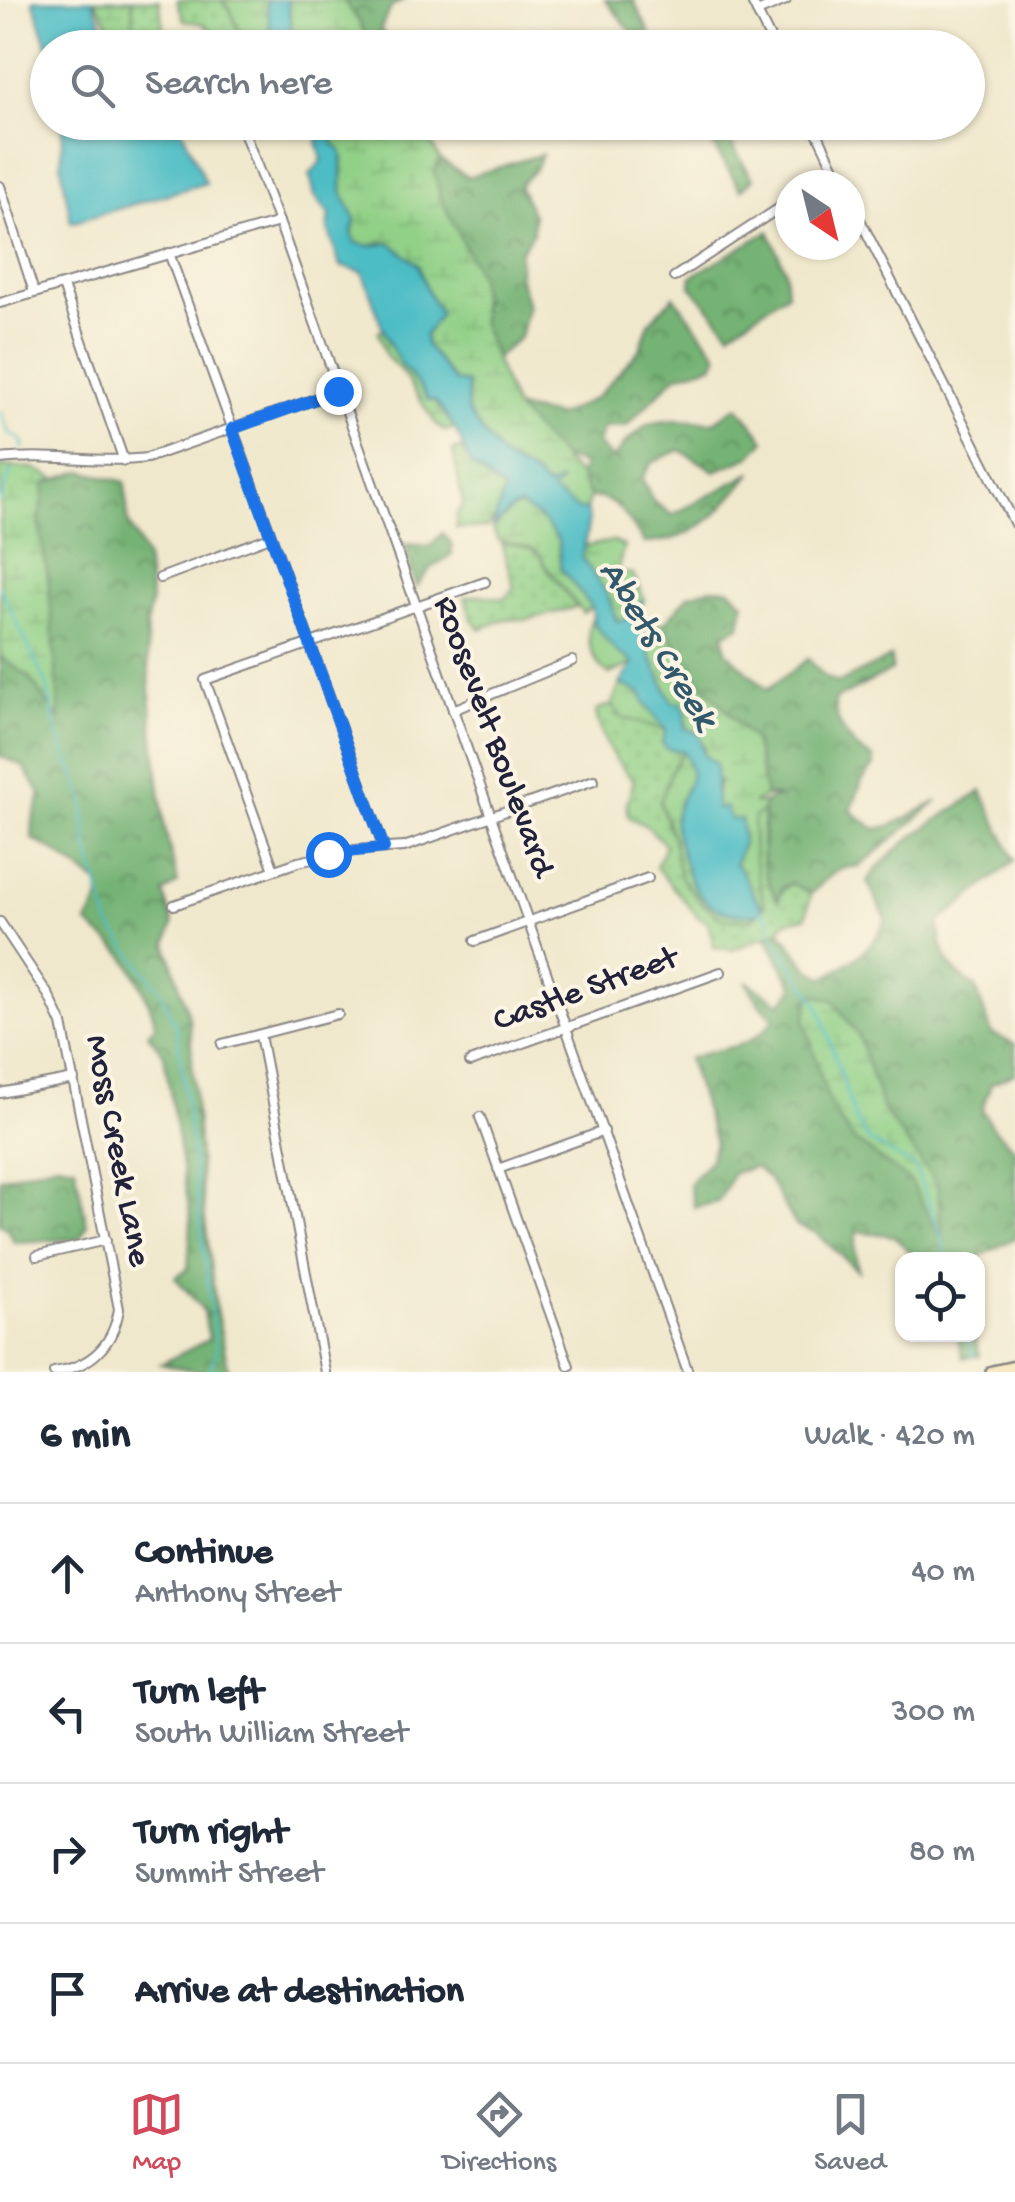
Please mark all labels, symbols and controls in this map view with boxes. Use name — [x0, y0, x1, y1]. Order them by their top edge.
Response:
search box — [30, 30, 985, 140]
icon: search — [65, 58, 120, 113]
text: Search here — [145, 63, 332, 107]
north arrow — [775, 170, 865, 260]
route end — [316, 369, 362, 415]
water label: Abets Creek — [587, 553, 727, 741]
street label: Roosevelt Boulevard — [422, 591, 563, 885]
route start — [306, 832, 352, 878]
street label: Castle Street — [488, 938, 686, 1043]
street label: Moss Creek Lane — [73, 1032, 159, 1271]
map controls — [895, 1252, 985, 1342]
button: locate — [895, 1252, 985, 1342]
text: 6 min — [40, 1413, 130, 1462]
text: Walk · 420 m — [804, 1418, 975, 1456]
text: Continue — [135, 1532, 273, 1576]
icon: ahead — [40, 1546, 95, 1601]
text: 40 m — [911, 1554, 975, 1592]
text: Anthony Street — [135, 1576, 340, 1614]
text: Turn left — [135, 1672, 263, 1716]
icon: left — [40, 1686, 95, 1741]
text: 300 m — [892, 1694, 975, 1732]
text: South William Street — [135, 1716, 408, 1754]
text: Turn right — [135, 1812, 287, 1856]
icon: right — [40, 1826, 95, 1881]
text: 80 m — [909, 1834, 975, 1872]
text: Summit Street — [135, 1856, 323, 1894]
icon: arrive — [40, 1966, 95, 2021]
text: Arrive at destination — [135, 1971, 464, 2015]
tab: Map — [129, 2087, 184, 2180]
tab: Directions — [442, 2087, 556, 2180]
tab: Saved — [814, 2087, 886, 2180]

